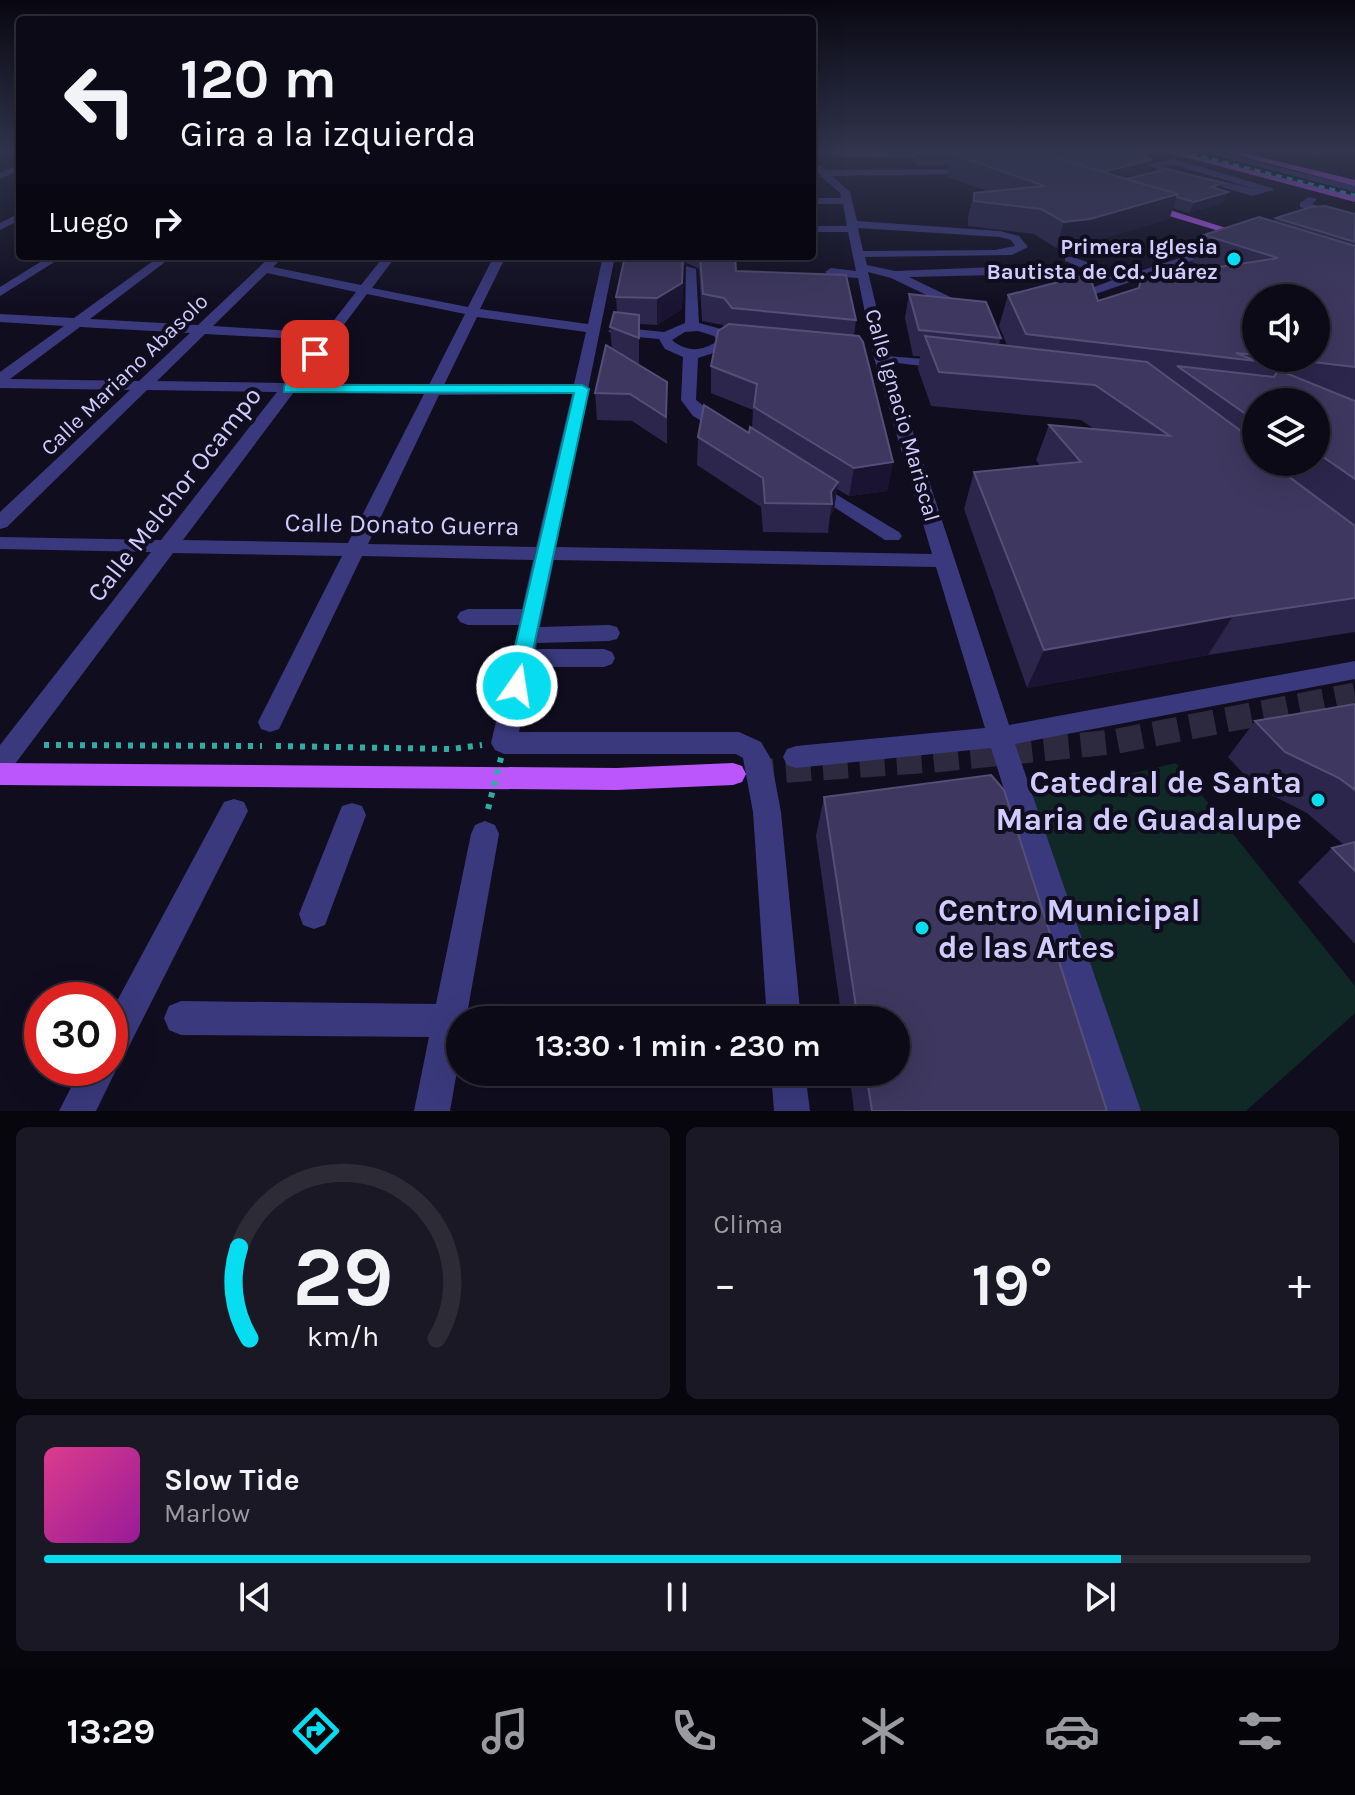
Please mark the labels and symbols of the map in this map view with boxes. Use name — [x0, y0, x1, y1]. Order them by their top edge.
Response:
place label: Primera Iglesia Bautista de Cd. Juárez — [986, 234, 1218, 285]
marker: Primera Iglesia Bautista de Cd. Juárez — [1225, 250, 1243, 268]
street label: Calle Mariano Abasolo — [36, 288, 214, 461]
street label: Calle Ignacio Mariscal — [859, 306, 945, 525]
pin — [281, 320, 349, 388]
street label: Calle Melchor Ocampo — [81, 381, 268, 608]
street label: Calle Donato Guerra — [284, 507, 520, 542]
position arrow — [475, 644, 559, 728]
place label: Catedral de Santa Maria de Guadalupe — [996, 764, 1302, 838]
marker: Catedral de Santa Maria de Guadalupe — [1309, 791, 1327, 809]
place label: Centro Municipal de las Artes — [938, 892, 1200, 966]
marker: Centro Municipal de las Artes — [913, 919, 931, 937]
speed limit sign: 30 — [24, 982, 128, 1086]

